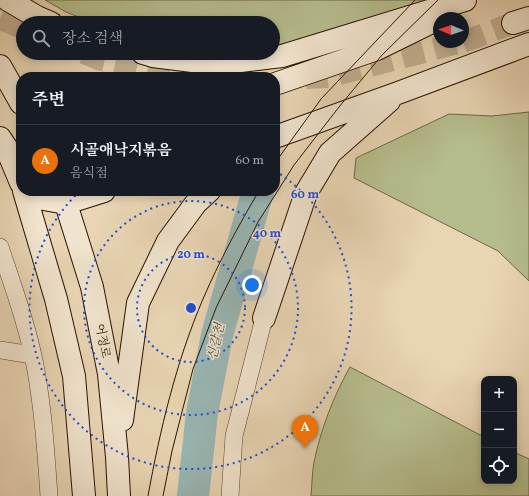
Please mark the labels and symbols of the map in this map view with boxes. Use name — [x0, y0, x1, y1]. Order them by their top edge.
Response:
north arrow — [433, 12, 469, 48]
text: 60 m — [291, 187, 319, 203]
text: 40 m — [253, 226, 282, 242]
text: 20 m — [177, 247, 205, 263]
your location — [242, 275, 262, 295]
centre of rings — [184, 301, 198, 315]
water label: 신갈천 — [204, 320, 230, 362]
street label: 어정로 — [91, 322, 113, 360]
pin: A — [292, 415, 318, 448]

